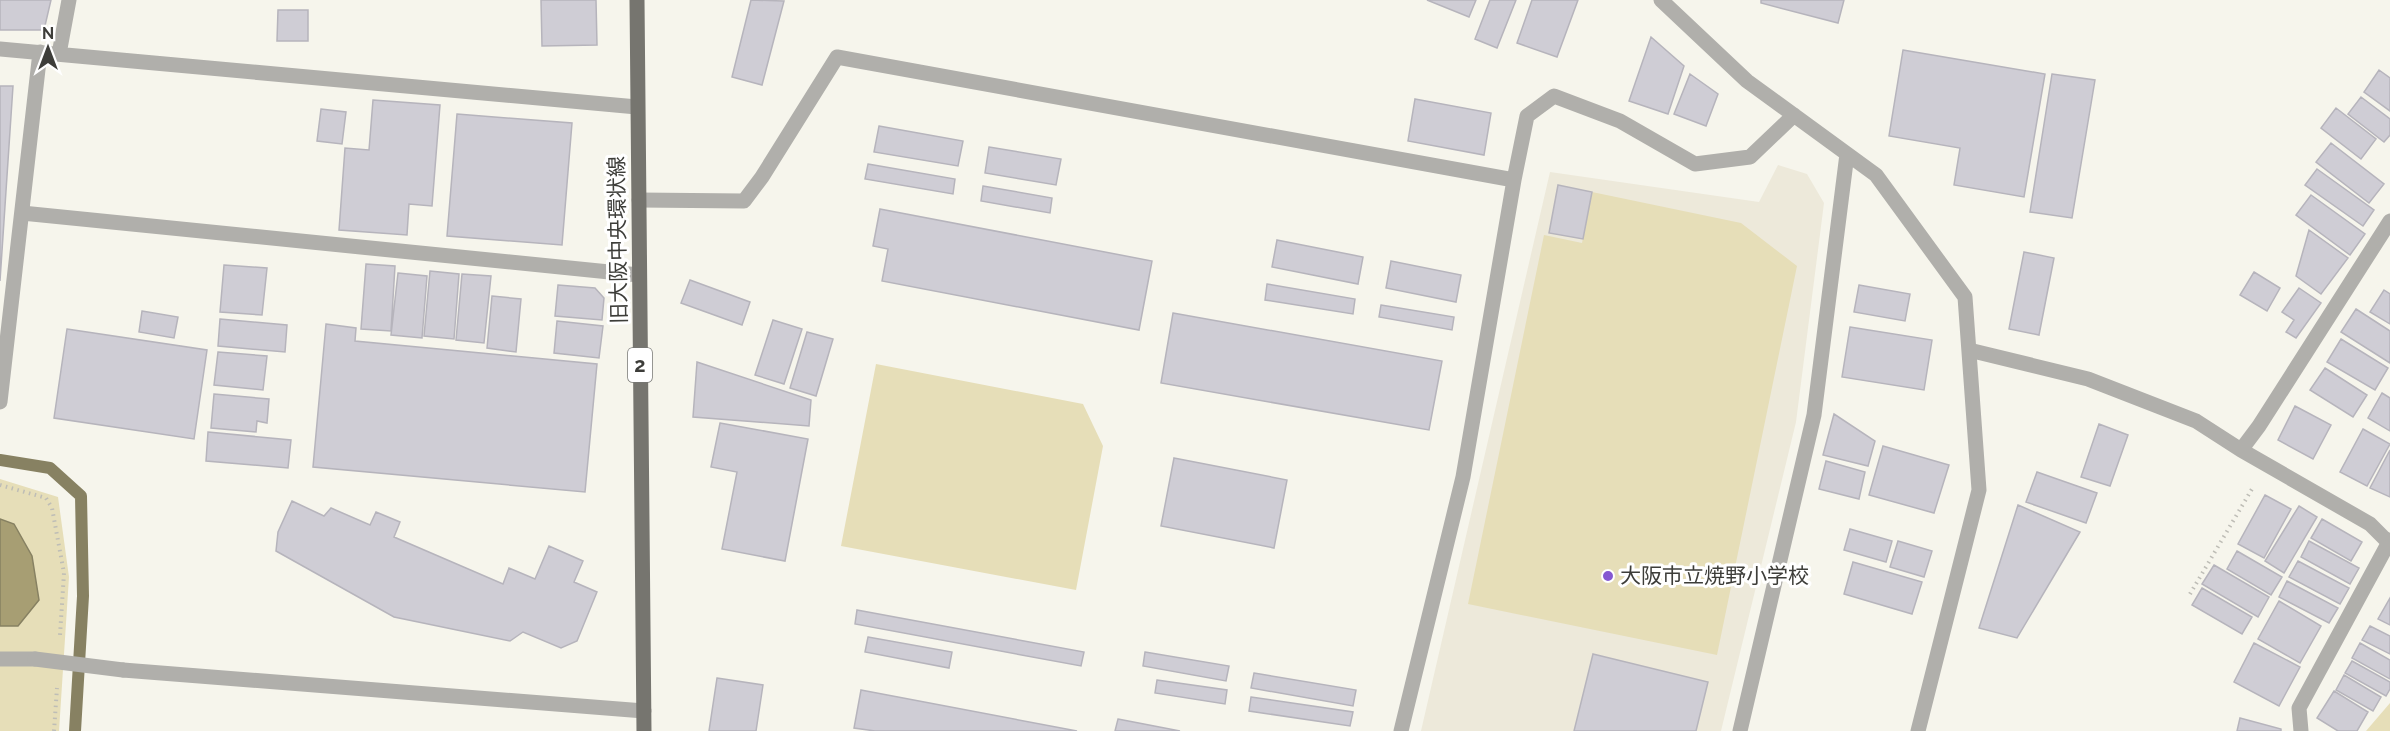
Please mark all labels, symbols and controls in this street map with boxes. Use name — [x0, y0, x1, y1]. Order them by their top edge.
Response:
north arrow — [18, 18, 78, 78]
text: N — [42, 24, 54, 43]
street label: 旧大阪中央環状線 — [604, 156, 631, 324]
road number: 2 — [628, 348, 652, 382]
place label: 大阪市立焼野小学校 — [1620, 563, 1809, 588]
marker: 大阪市立焼野小学校 — [1601, 569, 1615, 583]

